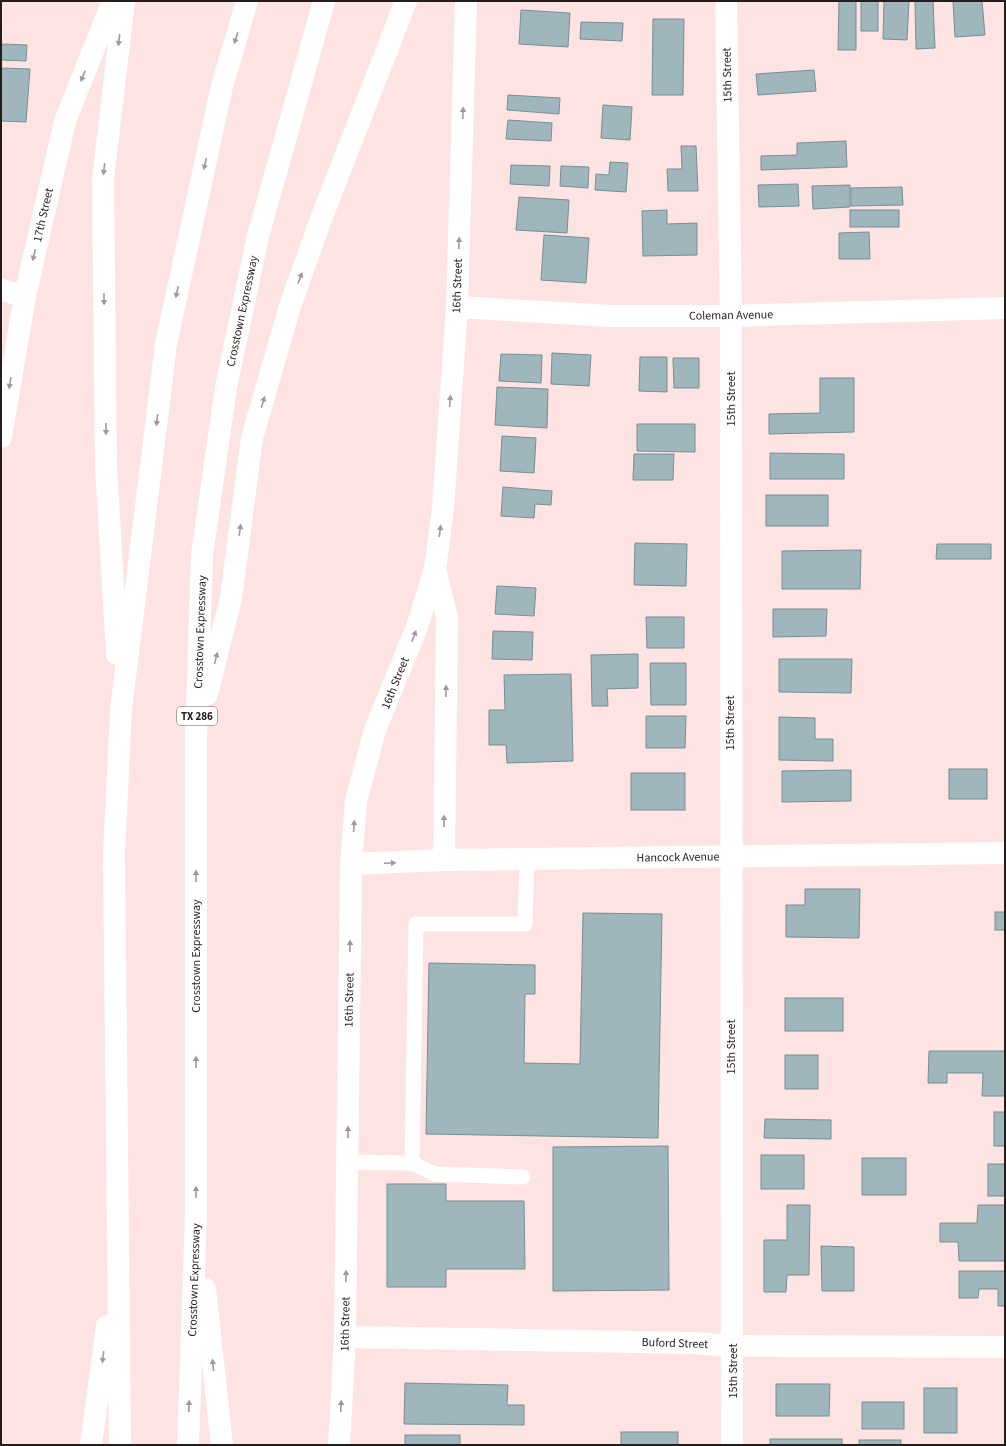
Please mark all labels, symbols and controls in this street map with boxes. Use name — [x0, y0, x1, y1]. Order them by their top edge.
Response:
one-way arrow — [233, 33, 239, 45]
one-way arrow — [116, 34, 123, 46]
street label: 15th Street — [719, 47, 736, 103]
one-way arrow — [79, 71, 85, 83]
one-way arrow — [459, 107, 466, 119]
one-way arrow — [201, 158, 207, 171]
one-way arrow — [101, 163, 107, 175]
street label: 17th Street — [29, 186, 58, 244]
one-way arrow — [455, 237, 462, 249]
one-way arrow — [31, 249, 37, 262]
street label: Crosstown Expressway — [222, 254, 263, 368]
street label: 16th Street — [448, 258, 467, 314]
one-way arrow — [298, 272, 304, 284]
one-way arrow — [174, 285, 180, 298]
one-way arrow — [101, 293, 107, 306]
street label: Coleman Avenue — [689, 306, 773, 325]
street label: 15th Street — [723, 372, 740, 426]
one-way arrow — [7, 377, 13, 389]
one-way arrow — [447, 395, 454, 407]
one-way arrow — [260, 396, 266, 409]
one-way arrow — [154, 414, 160, 426]
one-way arrow — [103, 423, 109, 436]
one-way arrow — [237, 524, 243, 536]
one-way arrow — [437, 525, 444, 537]
street label: Crosstown Expressway — [190, 575, 211, 689]
one-way arrow — [412, 630, 418, 642]
one-way arrow — [213, 652, 219, 664]
street label: 16th Street — [377, 655, 414, 712]
one-way arrow — [443, 684, 449, 697]
street label: 15th Street — [722, 696, 739, 750]
road number: TX 286 — [177, 707, 217, 725]
one-way arrow — [441, 814, 447, 827]
one-way arrow — [350, 820, 357, 832]
street label: Hancock Avenue — [636, 848, 720, 867]
one-way arrow — [384, 859, 396, 866]
one-way arrow — [193, 869, 199, 882]
street label: Crosstown Expressway — [188, 899, 205, 1013]
one-way arrow — [347, 939, 353, 952]
street label: 16th Street — [341, 972, 358, 1028]
street label: 15th Street — [723, 1020, 740, 1074]
one-way arrow — [193, 1055, 199, 1068]
one-way arrow — [345, 1125, 351, 1138]
one-way arrow — [193, 1185, 199, 1198]
street label: Crosstown Expressway — [184, 1223, 205, 1337]
one-way arrow — [343, 1269, 349, 1282]
street label: 16th Street — [337, 1296, 354, 1352]
street label: Buford Street — [641, 1334, 709, 1353]
street label: 15th Street — [725, 1344, 742, 1398]
one-way arrow — [100, 1351, 106, 1363]
one-way arrow — [210, 1358, 216, 1371]
one-way arrow — [186, 1400, 193, 1412]
one-way arrow — [338, 1400, 345, 1412]

